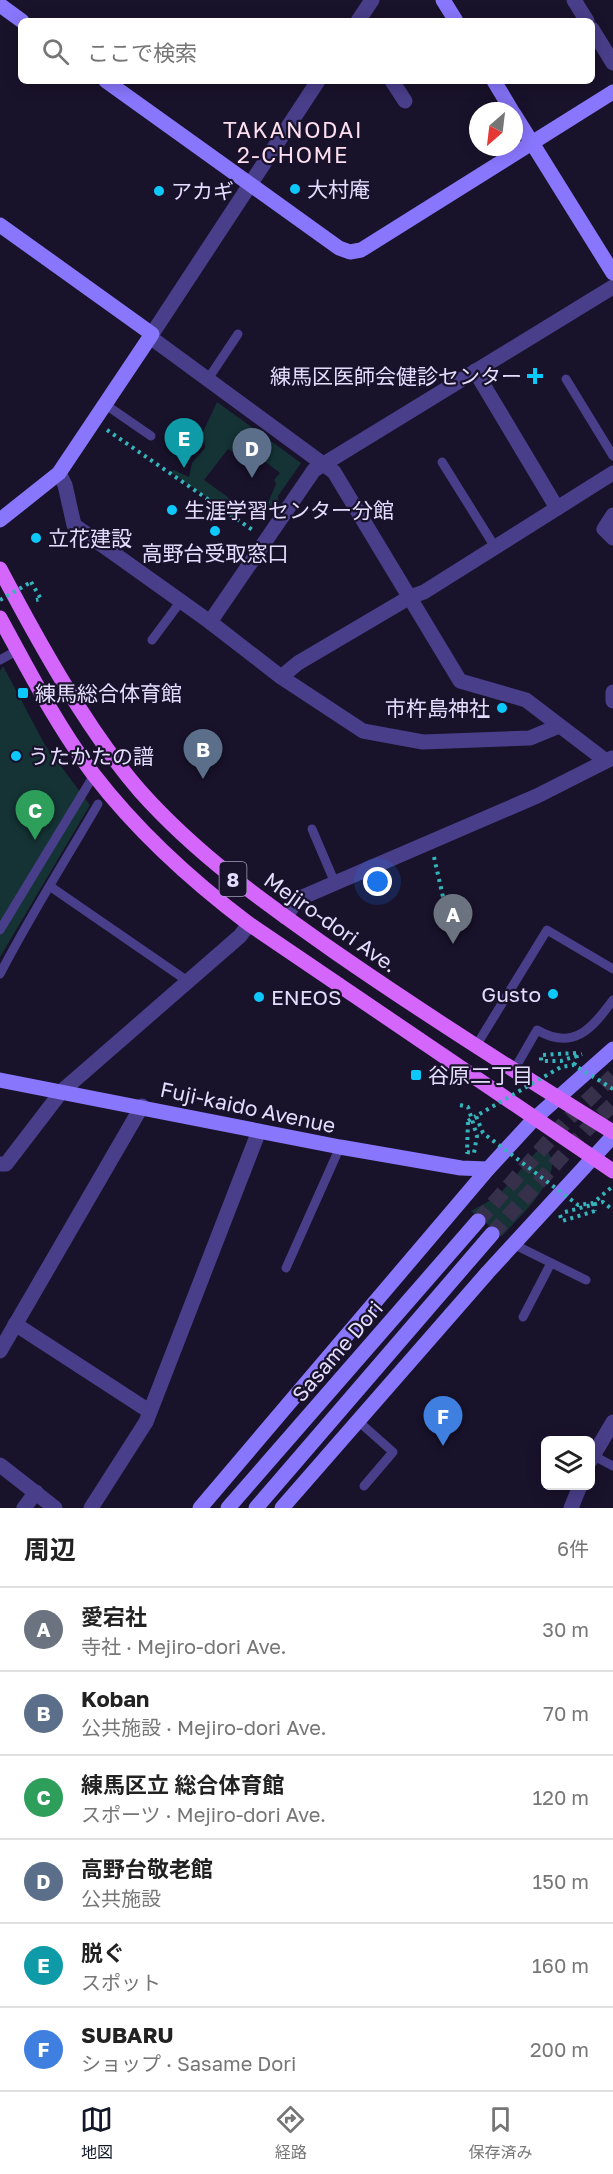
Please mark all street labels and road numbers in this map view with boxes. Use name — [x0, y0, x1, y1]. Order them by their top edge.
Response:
road number: 8 — [220, 862, 246, 896]
street label: Mejiro-dori Ave. — [259, 866, 403, 978]
street label: Fuji-kaido Avenue — [158, 1076, 338, 1138]
street label: Sasame Dori — [286, 1295, 388, 1407]

